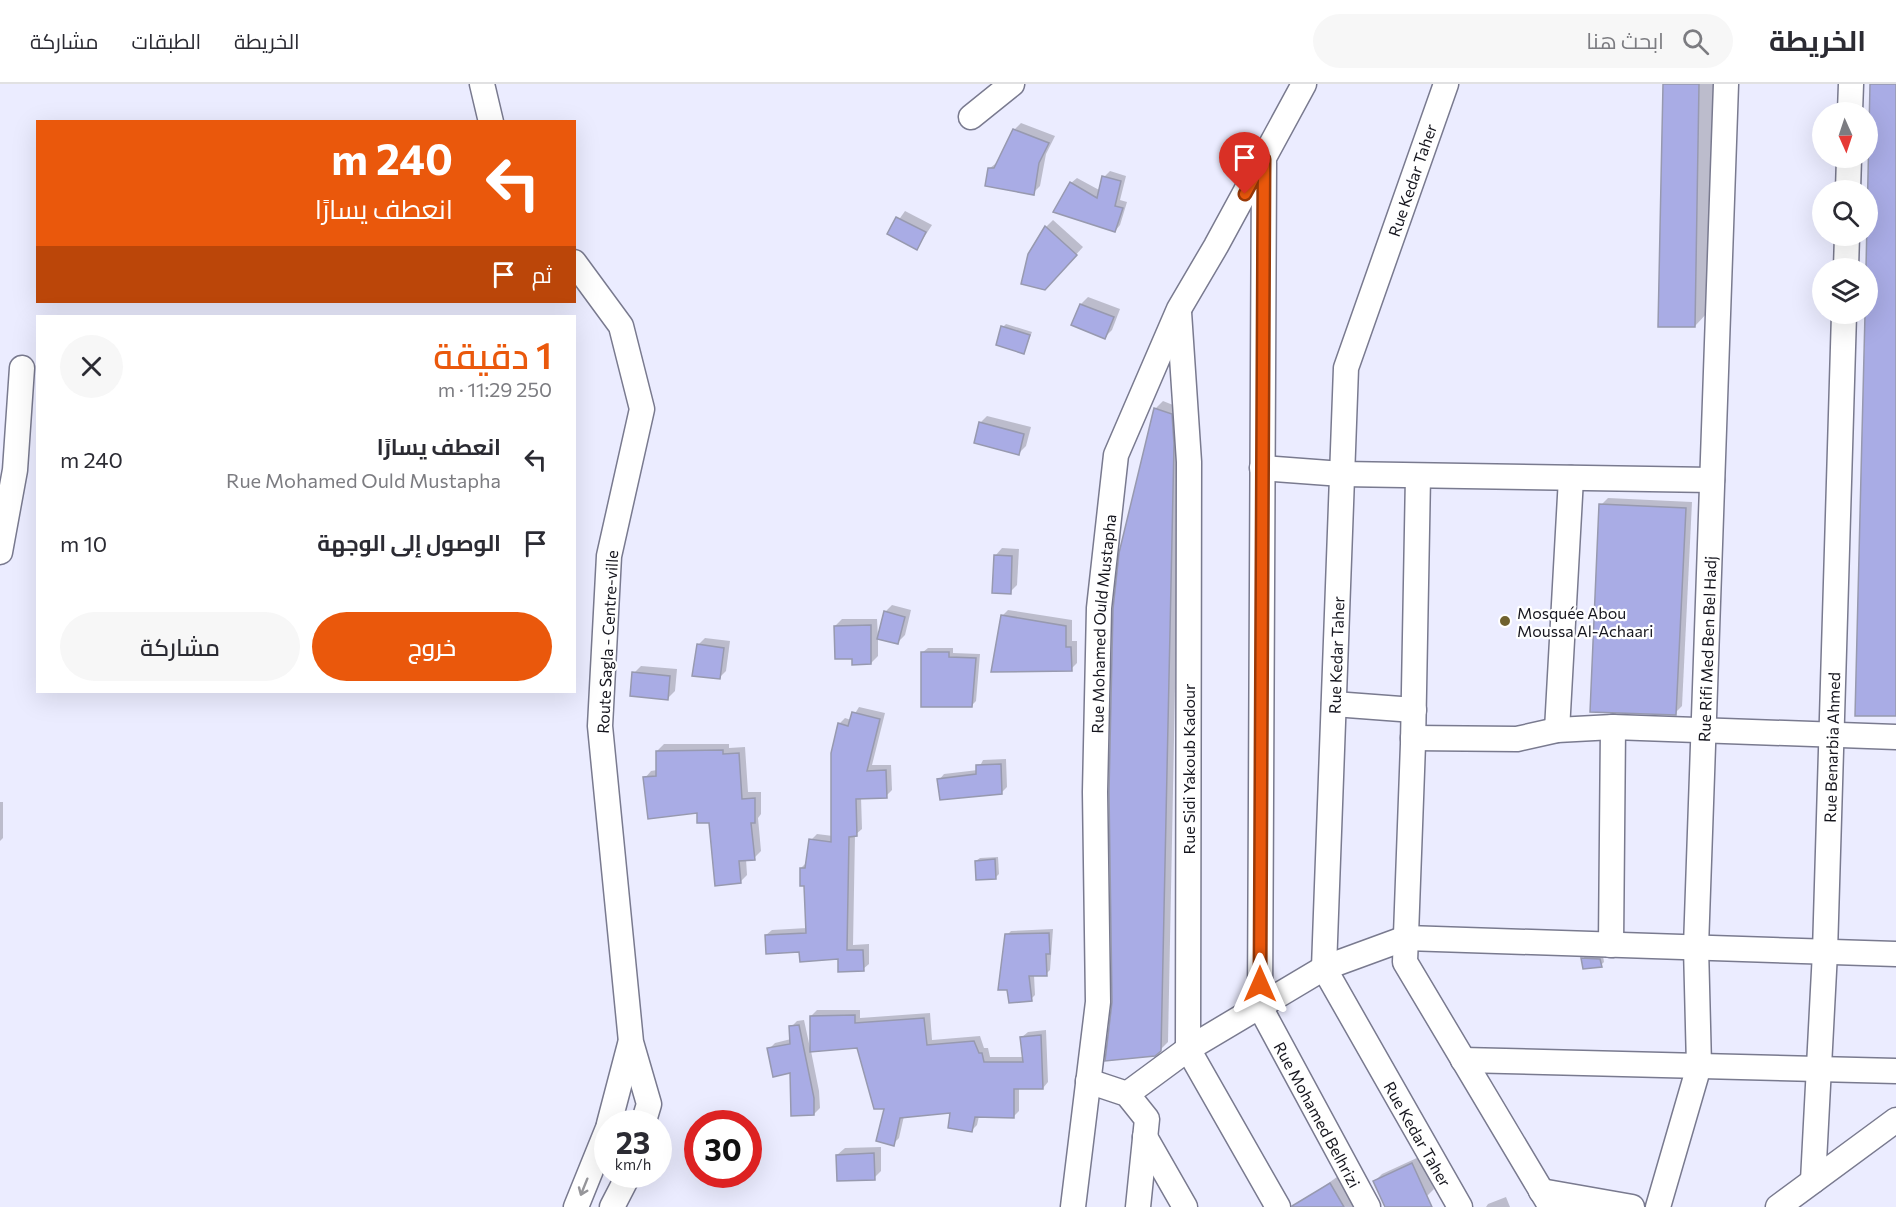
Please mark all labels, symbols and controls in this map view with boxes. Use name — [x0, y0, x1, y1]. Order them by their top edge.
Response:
search box — [1313, 14, 1733, 68]
text: الخريطة — [1769, 23, 1866, 57]
icon: search — [1679, 25, 1712, 58]
text: ابحث هنا — [1586, 27, 1664, 54]
text: مشاركة — [30, 28, 99, 53]
text: الطبقات — [132, 28, 201, 53]
text: الخريطة — [234, 28, 300, 53]
north arrow — [1812, 102, 1878, 168]
map controls — [1812, 102, 1878, 324]
street label: Rue Kedar Taher — [1384, 121, 1440, 239]
text: 240 m — [331, 132, 453, 184]
pin — [1219, 132, 1270, 194]
icon: arrive — [1228, 141, 1261, 174]
icon: left — [474, 144, 552, 222]
button: search — [1812, 180, 1878, 246]
text: انعطف يسارًا — [315, 192, 453, 225]
icon: arrive — [487, 258, 520, 291]
button: layers — [1812, 258, 1878, 324]
text: ثم — [532, 261, 552, 288]
text: 1 دقيقة — [433, 332, 552, 376]
button: close — [60, 335, 123, 398]
text: 250 m · 11:29 — [438, 377, 552, 401]
text: انعطف يسارًا — [377, 433, 501, 460]
icon: left — [519, 443, 552, 476]
text: 240 m — [60, 446, 123, 473]
text: Rue Mohamed Ould Mustapha — [226, 468, 501, 492]
street label: Rue Mohamed Ould Mustapha — [1087, 513, 1119, 734]
icon: arrive — [519, 527, 552, 560]
text: الوصول إلى الوجهة — [317, 529, 501, 556]
text: 10 m — [60, 530, 107, 557]
street label: Route Sagla - Centre-ville — [593, 550, 621, 734]
street label: Rue Rifi Med Ben Bel Hadj — [1694, 556, 1719, 742]
street label: Rue Kedar Taher — [1324, 595, 1348, 714]
place label: Mosquée Abou Moussa Al-Achaari — [1517, 603, 1653, 640]
button: مشاركة — [60, 612, 300, 681]
button: خروج — [312, 612, 552, 681]
marker: Mosquée Abou Moussa Al-Achaari — [1498, 614, 1512, 628]
street label: Rue Benarbia Ahmed — [1819, 672, 1843, 823]
street label: Rue Sidi Yakoub Kadour — [1179, 683, 1198, 854]
position arrow — [1228, 952, 1292, 1016]
street label: Rue Mohamed Belhrizi — [1271, 1038, 1365, 1191]
street label: Rue Kedar Taher — [1381, 1078, 1456, 1190]
speed limit sign: 30 — [684, 1110, 762, 1188]
text: 23 — [616, 1123, 650, 1160]
text: km/h — [615, 1155, 651, 1173]
one-way arrow — [578, 1177, 589, 1196]

